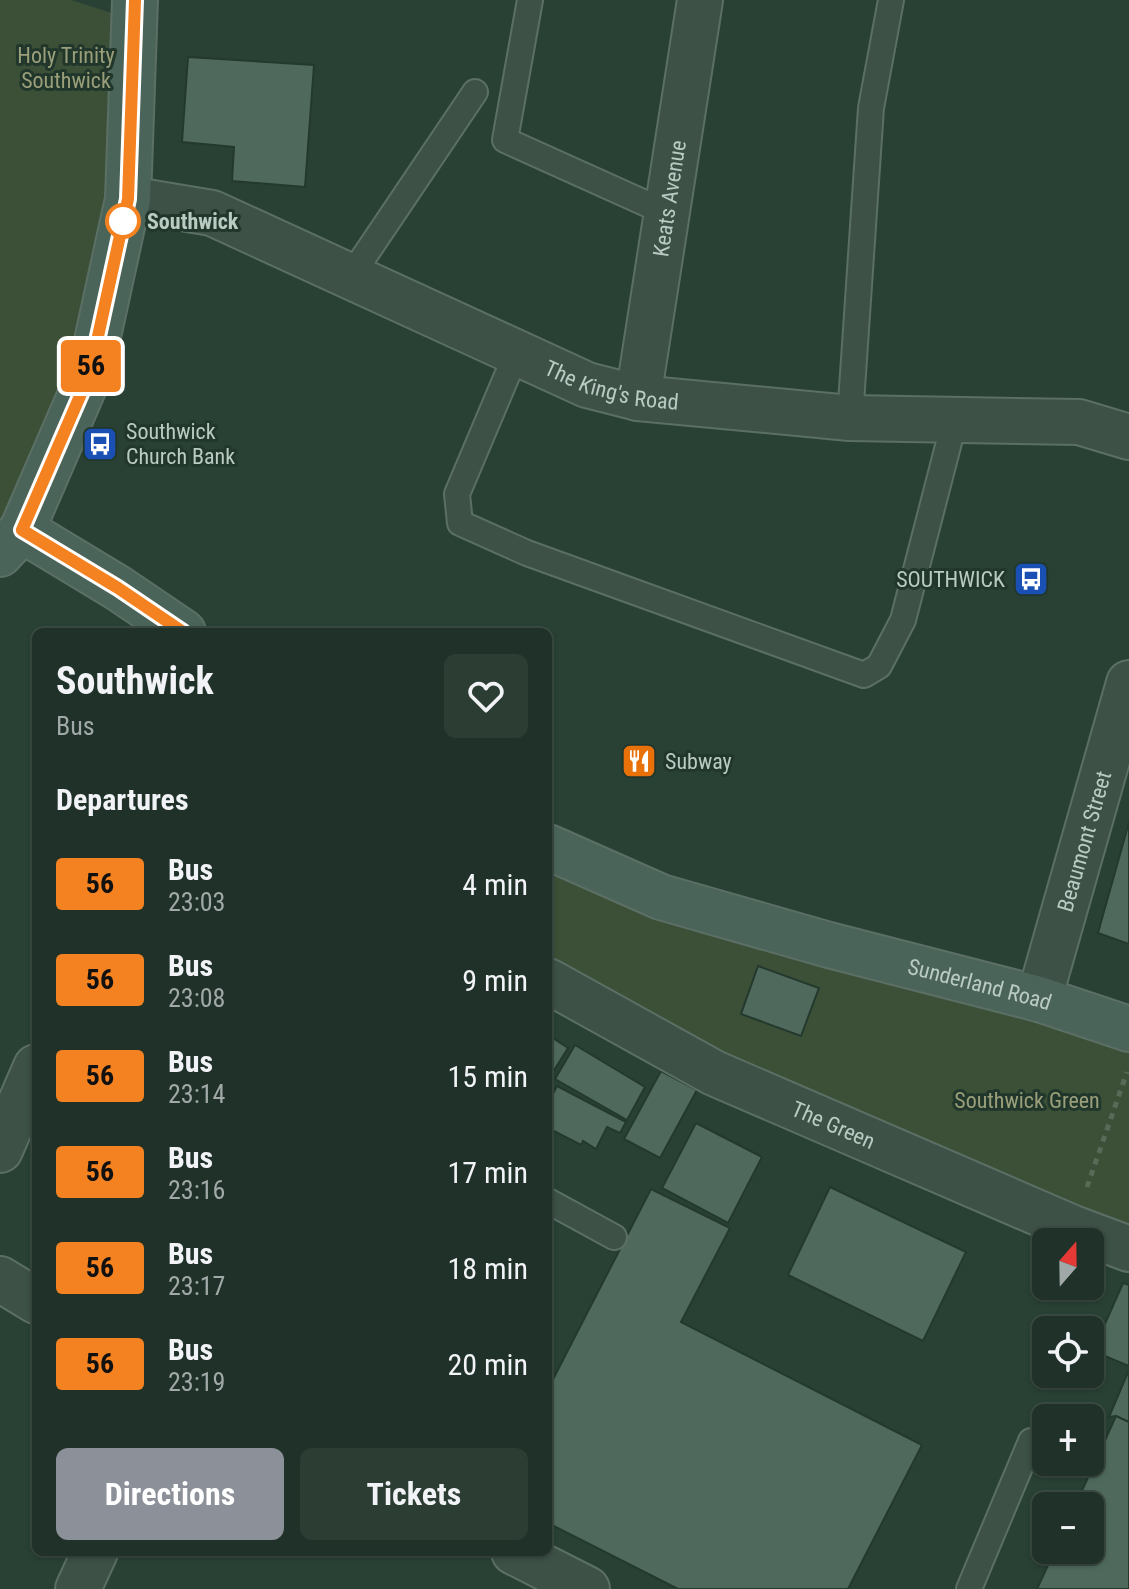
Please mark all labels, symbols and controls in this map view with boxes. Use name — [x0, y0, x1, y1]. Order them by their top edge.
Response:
park label: Holy Trinity Southwick — [17, 43, 115, 93]
street label: Keats Avenue — [648, 138, 690, 258]
marker: Southwick — [106, 204, 140, 238]
place label: Southwick — [147, 209, 239, 234]
line badge: 56 — [55, 340, 127, 392]
text: 56 — [77, 349, 105, 382]
street label: The King's Road — [541, 355, 680, 414]
place label: Southwick Church Bank — [126, 419, 235, 469]
bus stop icon: Southwick Church Bank — [81, 425, 119, 463]
bus stop icon: SOUTHWICK — [1012, 560, 1050, 598]
place label: SOUTHWICK — [896, 567, 1005, 592]
button: heart — [444, 654, 528, 738]
text: Southwick — [56, 659, 214, 703]
text: Bus — [56, 711, 95, 741]
restaurant icon: Subway — [620, 742, 658, 780]
place label: Subway — [665, 749, 732, 774]
street label: Beaumont Street — [1052, 768, 1116, 914]
text: Departures — [56, 782, 189, 817]
text: Bus — [168, 852, 213, 887]
text: 56 — [86, 867, 114, 900]
text: 4 min — [462, 867, 528, 902]
text: 23:03 — [168, 887, 225, 917]
text: Bus — [168, 948, 213, 983]
street label: Sunderland Road — [905, 953, 1055, 1015]
text: 56 — [86, 963, 114, 996]
text: 9 min — [462, 963, 528, 998]
text: 23:08 — [168, 983, 225, 1013]
text: Bus — [168, 1044, 213, 1079]
text: 56 — [86, 1059, 114, 1092]
text: 15 min — [447, 1059, 528, 1094]
text: 23:14 — [168, 1079, 225, 1109]
park label: Southwick Green — [954, 1088, 1100, 1113]
street label: The Green — [788, 1096, 879, 1154]
text: Bus — [168, 1140, 213, 1175]
text: 56 — [86, 1155, 114, 1188]
text: 17 min — [447, 1155, 528, 1190]
text: 23:16 — [168, 1175, 225, 1205]
north arrow — [1032, 1228, 1104, 1300]
map controls — [1032, 1228, 1104, 1564]
text: Bus — [168, 1236, 213, 1271]
text: 56 — [86, 1251, 114, 1284]
text: 18 min — [447, 1251, 528, 1286]
text: 23:17 — [168, 1271, 225, 1301]
button: locate — [1032, 1316, 1104, 1388]
text: Bus — [168, 1332, 213, 1367]
text: 56 — [86, 1347, 114, 1380]
text: 20 min — [447, 1347, 528, 1382]
text: 23:19 — [168, 1367, 225, 1397]
button: + — [1032, 1404, 1104, 1476]
button: Directions — [56, 1448, 284, 1540]
button: Tickets — [300, 1448, 528, 1540]
button: − — [1032, 1492, 1104, 1564]

